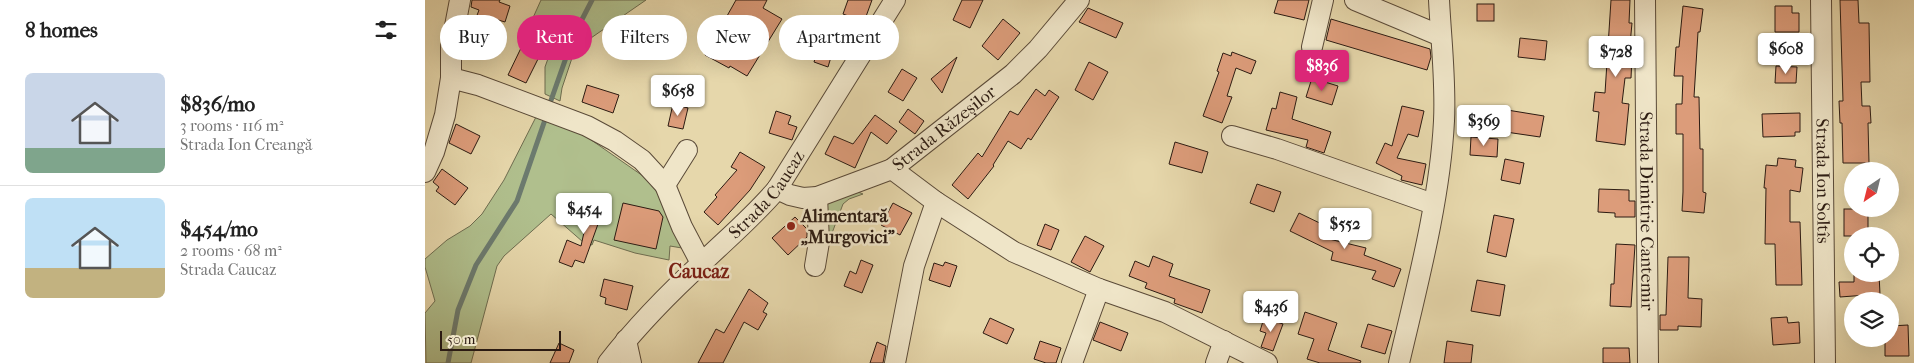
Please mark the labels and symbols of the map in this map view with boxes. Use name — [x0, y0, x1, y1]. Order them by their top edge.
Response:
pin: $608 — [1756, 32, 1816, 75]
pin: $728 — [1586, 36, 1646, 78]
pin: $836 — [1292, 49, 1352, 92]
pin: $658 — [648, 74, 708, 117]
street label: Strada Răzeșilor — [888, 81, 1001, 176]
pin: $369 — [1454, 104, 1514, 147]
street label: Strada Dimitrie Cantemir — [1635, 111, 1658, 311]
street label: Strada Ion Soltîs — [1811, 118, 1834, 244]
street label: Strada Caucaz — [725, 147, 809, 243]
north arrow — [1844, 162, 1899, 218]
pin: $454 — [554, 192, 614, 235]
place label: Alimentară „Murgovici” — [800, 206, 895, 248]
pin: $552 — [1315, 208, 1375, 250]
marker: Alimentară „Murgovici” — [785, 220, 797, 232]
district label: Caucaz — [669, 260, 730, 283]
pin: $436 — [1241, 290, 1301, 333]
scale bar — [440, 328, 561, 351]

